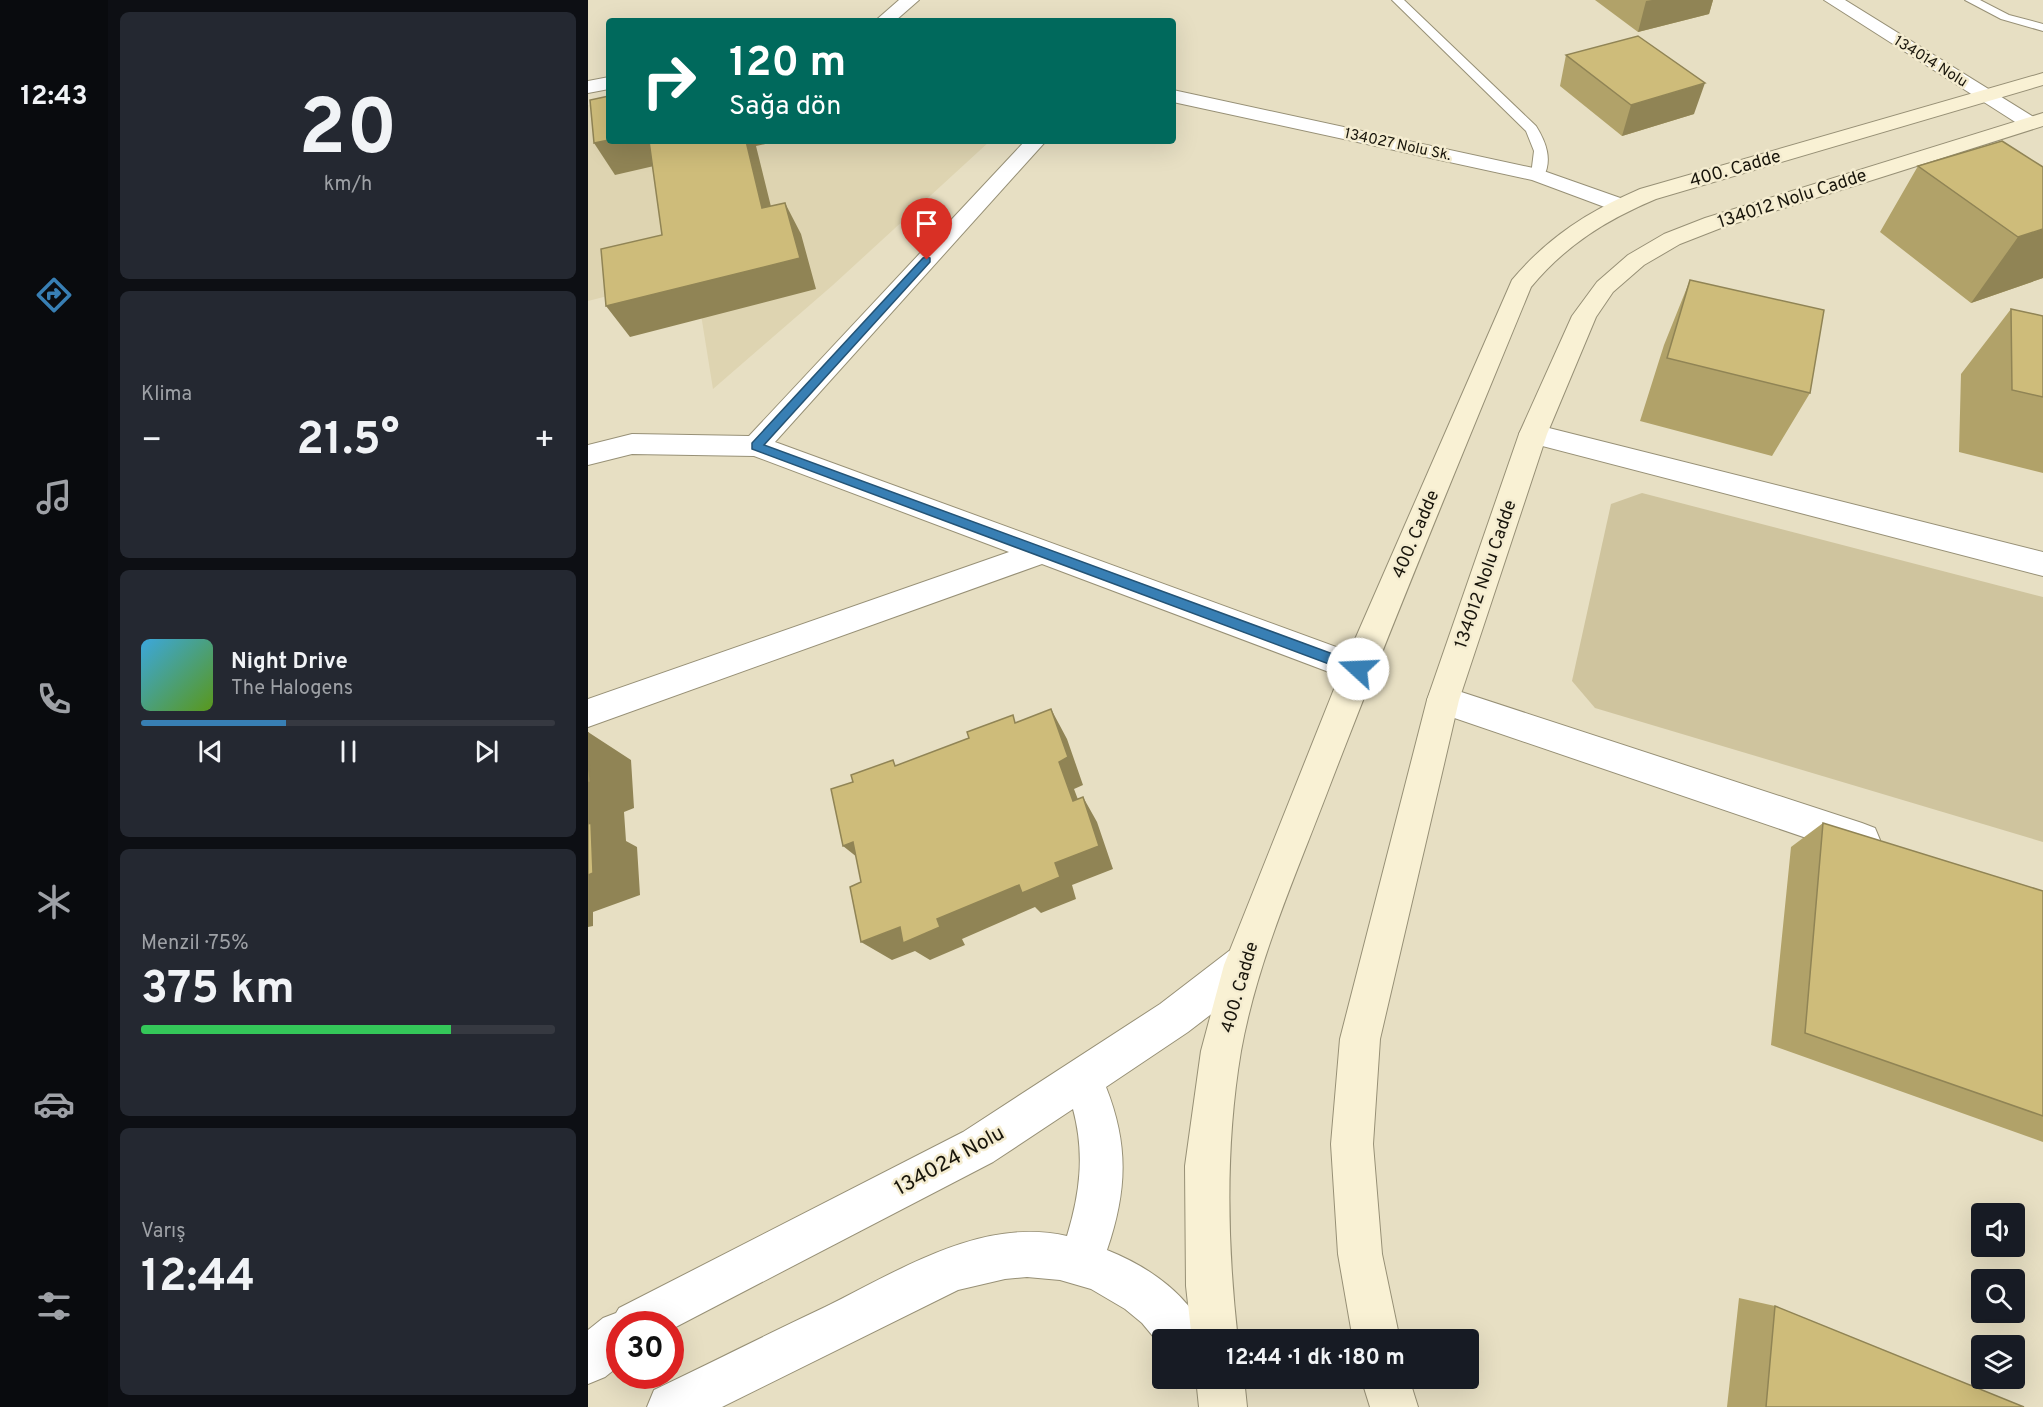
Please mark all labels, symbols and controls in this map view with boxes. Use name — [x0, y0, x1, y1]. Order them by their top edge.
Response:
street label: 134014 Nolu — [1890, 32, 1970, 92]
text: 120 m — [729, 38, 846, 91]
icon: right — [630, 42, 708, 120]
text: 12:43 — [20, 80, 88, 114]
text: 20 — [299, 83, 397, 182]
text: Sağa dön — [729, 90, 841, 124]
street label: 134027 Nolu Sk. — [1343, 125, 1453, 166]
street label: 400. Cadde — [1687, 145, 1784, 193]
street label: 134012 Nolu Cadde — [1715, 164, 1870, 234]
text: km/h — [324, 172, 372, 198]
pin — [901, 198, 952, 260]
icon: arrive — [910, 207, 943, 240]
icon: directions — [33, 274, 75, 316]
text: Klima — [141, 382, 192, 408]
text: 21.5° — [297, 413, 399, 470]
text: − — [141, 421, 162, 463]
text: + — [534, 421, 555, 463]
icon: music — [33, 476, 75, 518]
street label: 400. Cadde — [1387, 487, 1445, 582]
street label: 134012 Nolu Cadde — [1450, 497, 1523, 652]
position arrow — [1326, 637, 1390, 701]
text: Night Drive — [231, 649, 348, 676]
text: The Halogens — [231, 676, 353, 702]
icon: phone — [33, 678, 75, 720]
icon: previous — [194, 735, 227, 768]
icon: pause — [332, 735, 365, 768]
icon: next — [470, 735, 503, 768]
icon: climate — [33, 881, 75, 923]
text: Menzil · 75% — [141, 931, 249, 957]
street label: 400. Cadde — [1216, 939, 1264, 1036]
text: 375 km — [141, 962, 295, 1019]
icon: car — [33, 1083, 75, 1125]
street label: 134024 Nolu — [890, 1120, 1009, 1203]
map controls — [1971, 1203, 2025, 1389]
button: sound — [1971, 1203, 2025, 1257]
text: Varış — [141, 1219, 186, 1245]
text: 12:44 — [141, 1250, 255, 1307]
button: search — [1971, 1269, 2025, 1323]
icon: filters — [33, 1285, 75, 1327]
speed limit sign: 30 — [606, 1311, 684, 1389]
button: layers — [1971, 1335, 2025, 1389]
text: 12:44 · 1 dk · 180 m — [1226, 1345, 1405, 1372]

